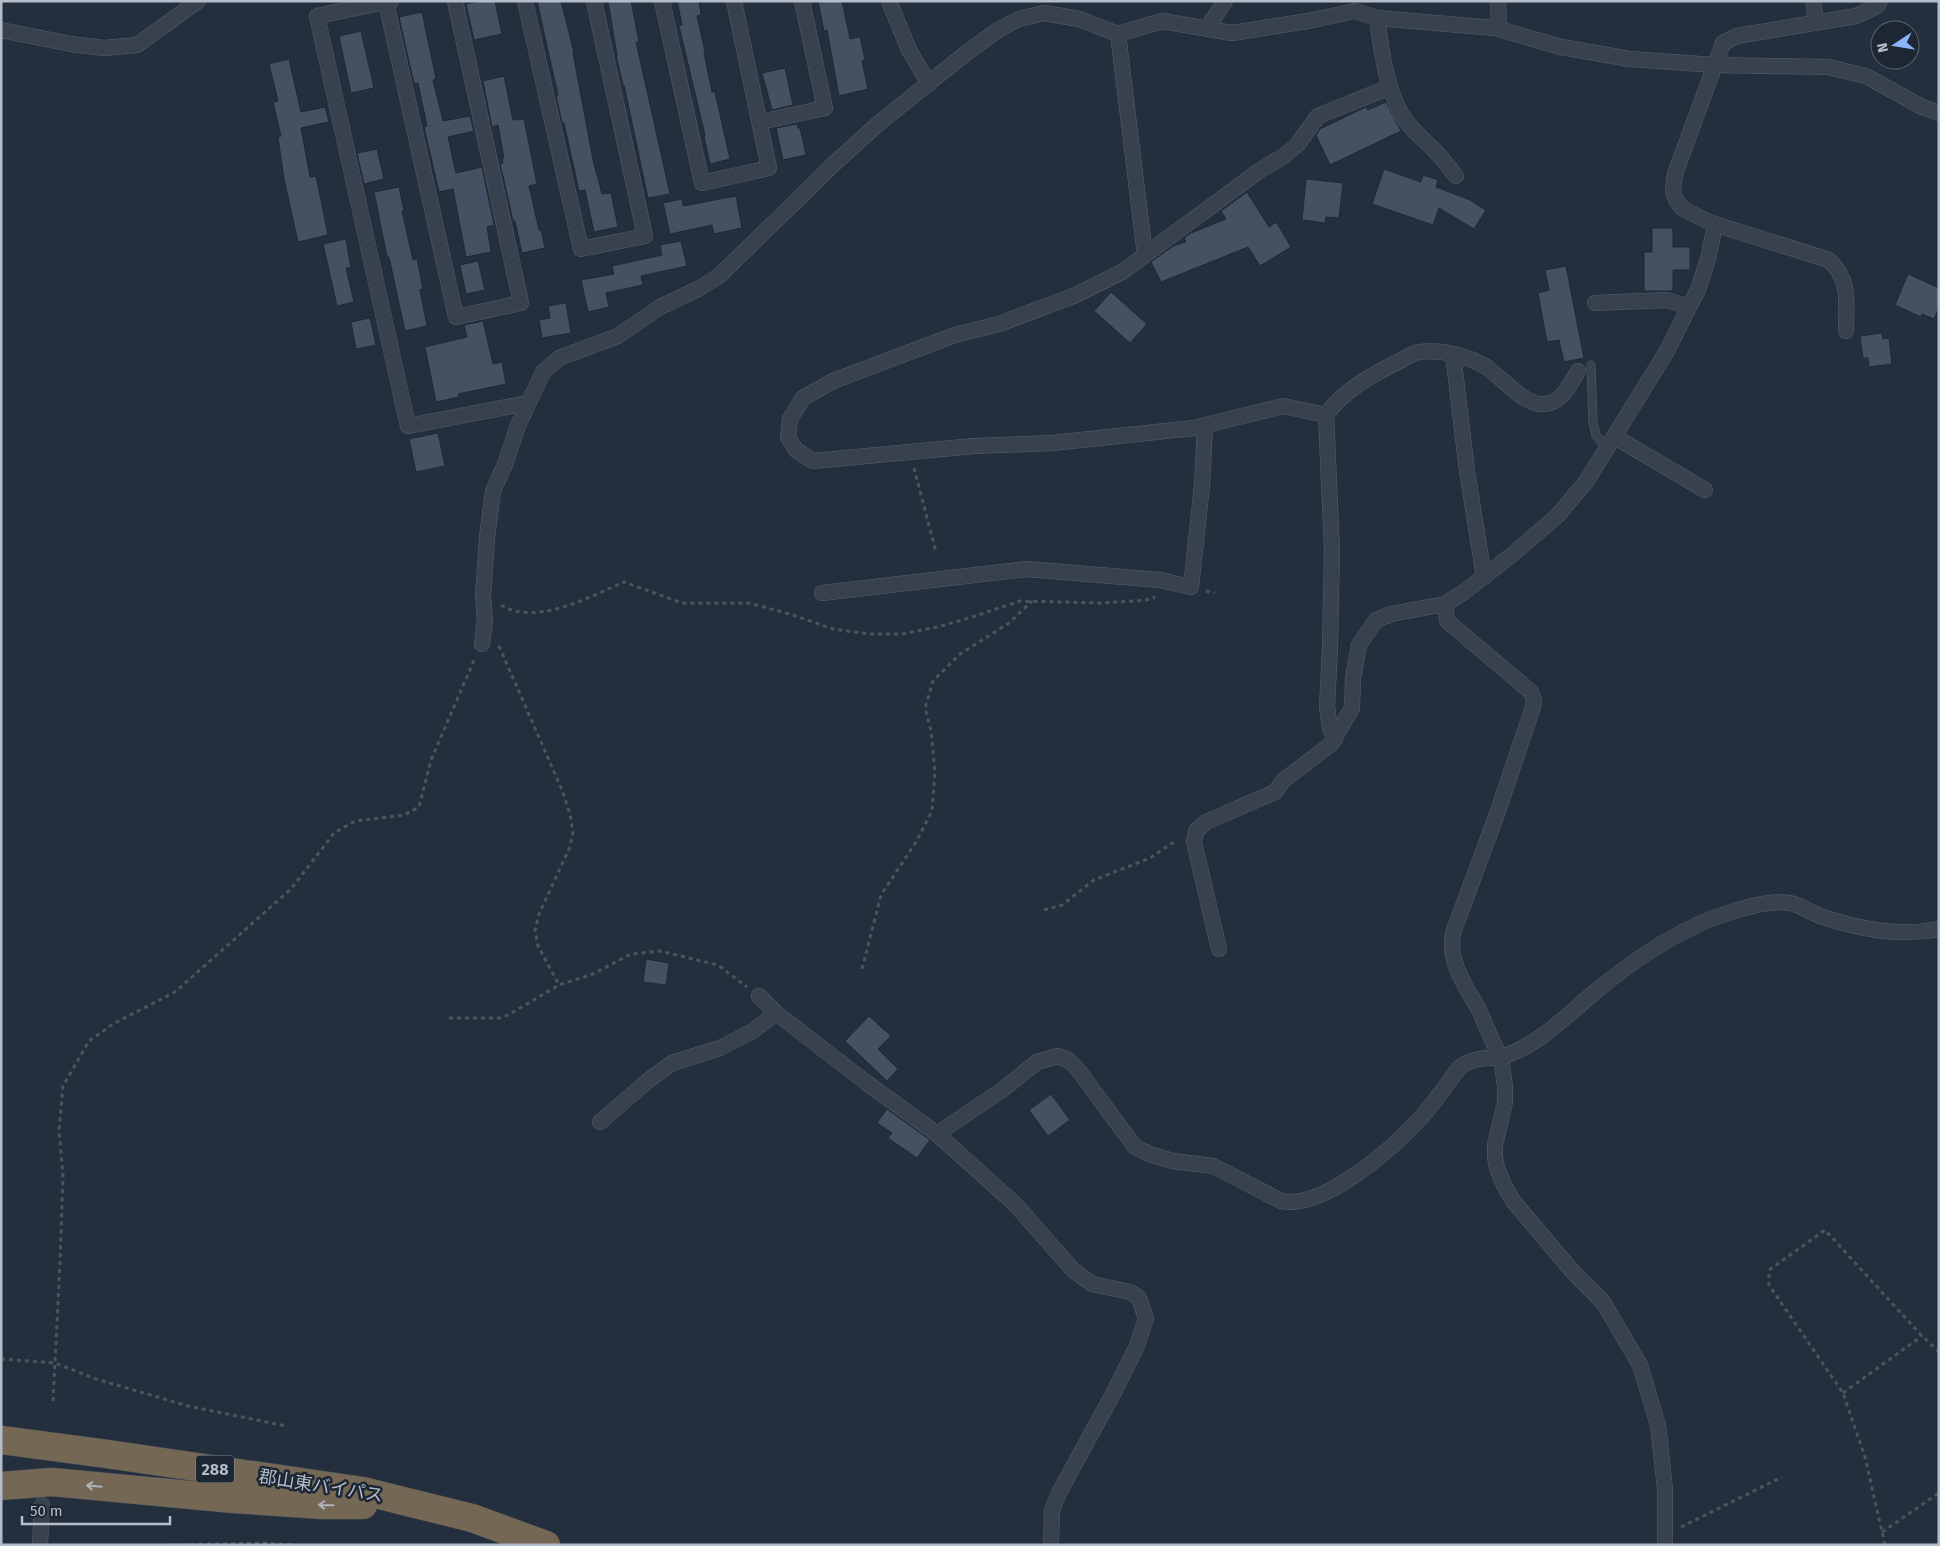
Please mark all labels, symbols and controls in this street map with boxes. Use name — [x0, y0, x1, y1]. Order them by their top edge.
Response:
north arrow — [1870, 20, 1920, 70]
text: N — [1873, 41, 1892, 54]
road number: 288 — [196, 1456, 234, 1482]
street label: 郡山東バイパス — [257, 1465, 385, 1507]
one-way arrow — [86, 1481, 102, 1491]
scale bar — [22, 1494, 170, 1526]
one-way arrow — [318, 1500, 334, 1510]
text: 50 m — [30, 1502, 63, 1520]

